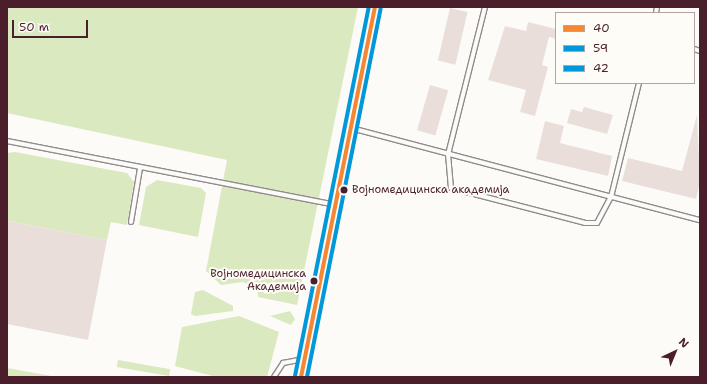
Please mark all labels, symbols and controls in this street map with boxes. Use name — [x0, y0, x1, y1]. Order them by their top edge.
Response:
scale bar — [14, 12, 90, 38]
legend — [555, 12, 695, 84]
text: 50 m — [19, 19, 49, 35]
text: 40 — [593, 20, 610, 36]
text: 59 — [593, 40, 608, 56]
text: 42 — [593, 60, 609, 76]
place label: Војномедицинска академија — [352, 183, 509, 197]
marker: Војномедицинска академија — [339, 185, 349, 195]
place label: Војномедицинска Академија — [210, 268, 306, 294]
marker: Војномедицинска Академија — [309, 276, 319, 286]
north arrow — [655, 332, 695, 372]
text: N — [675, 335, 692, 351]

